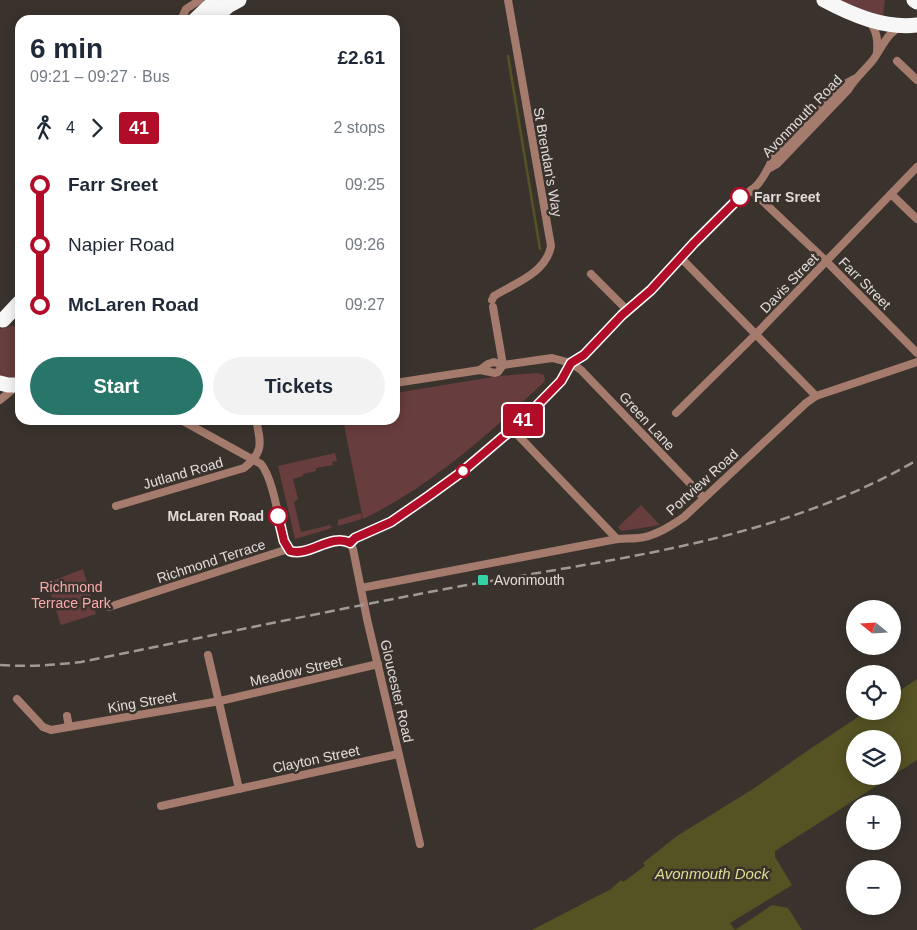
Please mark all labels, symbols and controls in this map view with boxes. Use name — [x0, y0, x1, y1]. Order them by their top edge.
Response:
text: 6 min — [30, 33, 103, 64]
text: £2.61 — [337, 47, 385, 68]
text: 09:21 – 09:27 · Bus — [30, 68, 170, 85]
street label: Avonmouth Road — [759, 72, 845, 160]
street label: St Brendan's Way — [530, 106, 566, 218]
icon: walk — [30, 114, 58, 142]
icon: forward — [83, 114, 111, 142]
text: 41 — [129, 118, 149, 138]
text: 4 — [66, 119, 75, 136]
text: 2 stops — [333, 119, 385, 136]
text: Farr Sreet — [68, 174, 158, 195]
text: 09:25 — [345, 176, 385, 193]
marker: Farr Sreet — [730, 187, 750, 207]
place label: Farr Sreet — [754, 189, 820, 205]
text: Napier Road — [68, 234, 175, 255]
text: 09:26 — [345, 236, 385, 253]
street label: Davis Street — [757, 250, 821, 316]
street label: Farr Street — [836, 254, 894, 312]
text: McLaren Road — [68, 294, 199, 315]
text: 09:27 — [345, 296, 385, 313]
button: Start — [30, 357, 203, 415]
button: Tickets — [213, 357, 385, 415]
street label: Green Lane — [616, 389, 678, 454]
line badge: 41 — [500, 404, 546, 436]
text: 41 — [513, 410, 533, 430]
street label: Portview Road — [663, 446, 741, 518]
street label: Jutland Road — [141, 454, 225, 492]
unlabelled marker — [456, 464, 470, 478]
marker: McLaren Road — [268, 506, 288, 526]
place label: McLaren Road — [168, 508, 264, 524]
street label: Richmond Terrace — [155, 536, 268, 586]
place label: Avonmouth — [494, 572, 565, 588]
marker: Avonmouth — [476, 573, 490, 587]
park label: Richmond Terrace Park — [31, 579, 112, 611]
north arrow — [846, 600, 901, 655]
map controls — [846, 600, 901, 915]
street label: Gloucester Road — [377, 638, 417, 744]
street label: Meadow Street — [248, 653, 344, 689]
button: locate — [846, 665, 901, 720]
street label: King Street — [107, 688, 178, 716]
button: layers — [846, 730, 901, 785]
street label: Clayton Street — [271, 742, 361, 776]
button: + — [846, 795, 901, 850]
button: − — [846, 860, 901, 915]
water label: Avonmouth Dock — [654, 865, 770, 882]

